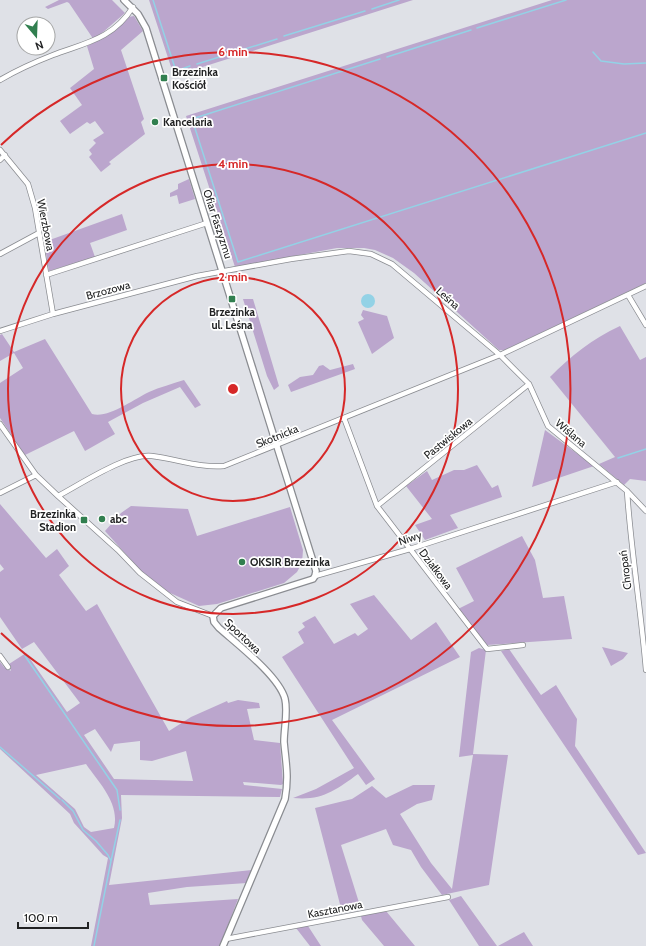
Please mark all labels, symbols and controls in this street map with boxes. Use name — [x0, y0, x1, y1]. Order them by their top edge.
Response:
north arrow — [16, 16, 56, 56]
text: N — [33, 38, 45, 53]
text: 6 min — [218, 44, 248, 59]
place label: Brzezinka Kościół — [172, 65, 218, 92]
marker: Brzezinka Kościół — [159, 73, 169, 83]
place label: Kancelaria — [163, 115, 213, 129]
marker: Kancelaria — [150, 117, 160, 127]
text: 4 min — [218, 156, 248, 171]
street label: Ofiar Faszyzmu — [200, 188, 236, 261]
street label: Wierzbowa — [34, 198, 58, 253]
text: 2 min — [219, 269, 247, 284]
street label: Brzozowa — [84, 277, 132, 303]
street label: Leśna — [433, 284, 463, 313]
marker: Brzezinka ul. Leśna — [227, 294, 237, 304]
place label: Brzezinka ul. Leśna — [209, 305, 255, 332]
centre of rings — [226, 382, 240, 396]
street label: Pastwiskowa — [421, 414, 476, 462]
street label: Wiślana — [553, 416, 590, 451]
street label: Skotnicka — [254, 421, 301, 451]
place label: Brzezinka Stadion — [30, 507, 77, 534]
place label: abc — [110, 512, 127, 526]
marker: abc — [97, 514, 107, 524]
marker: Brzezinka Stadion — [79, 515, 89, 525]
street label: Niwy — [397, 528, 424, 548]
street label: Działkowa — [416, 546, 456, 593]
street label: Chropań — [616, 549, 634, 591]
place label: OKSIR Brzezinka — [250, 555, 330, 569]
marker: OKSIR Brzezinka — [237, 557, 247, 567]
street label: Sportowa — [222, 616, 265, 657]
street label: Kasztanowa — [306, 897, 364, 921]
scale bar — [18, 904, 88, 930]
text: 100 m — [24, 910, 58, 925]

